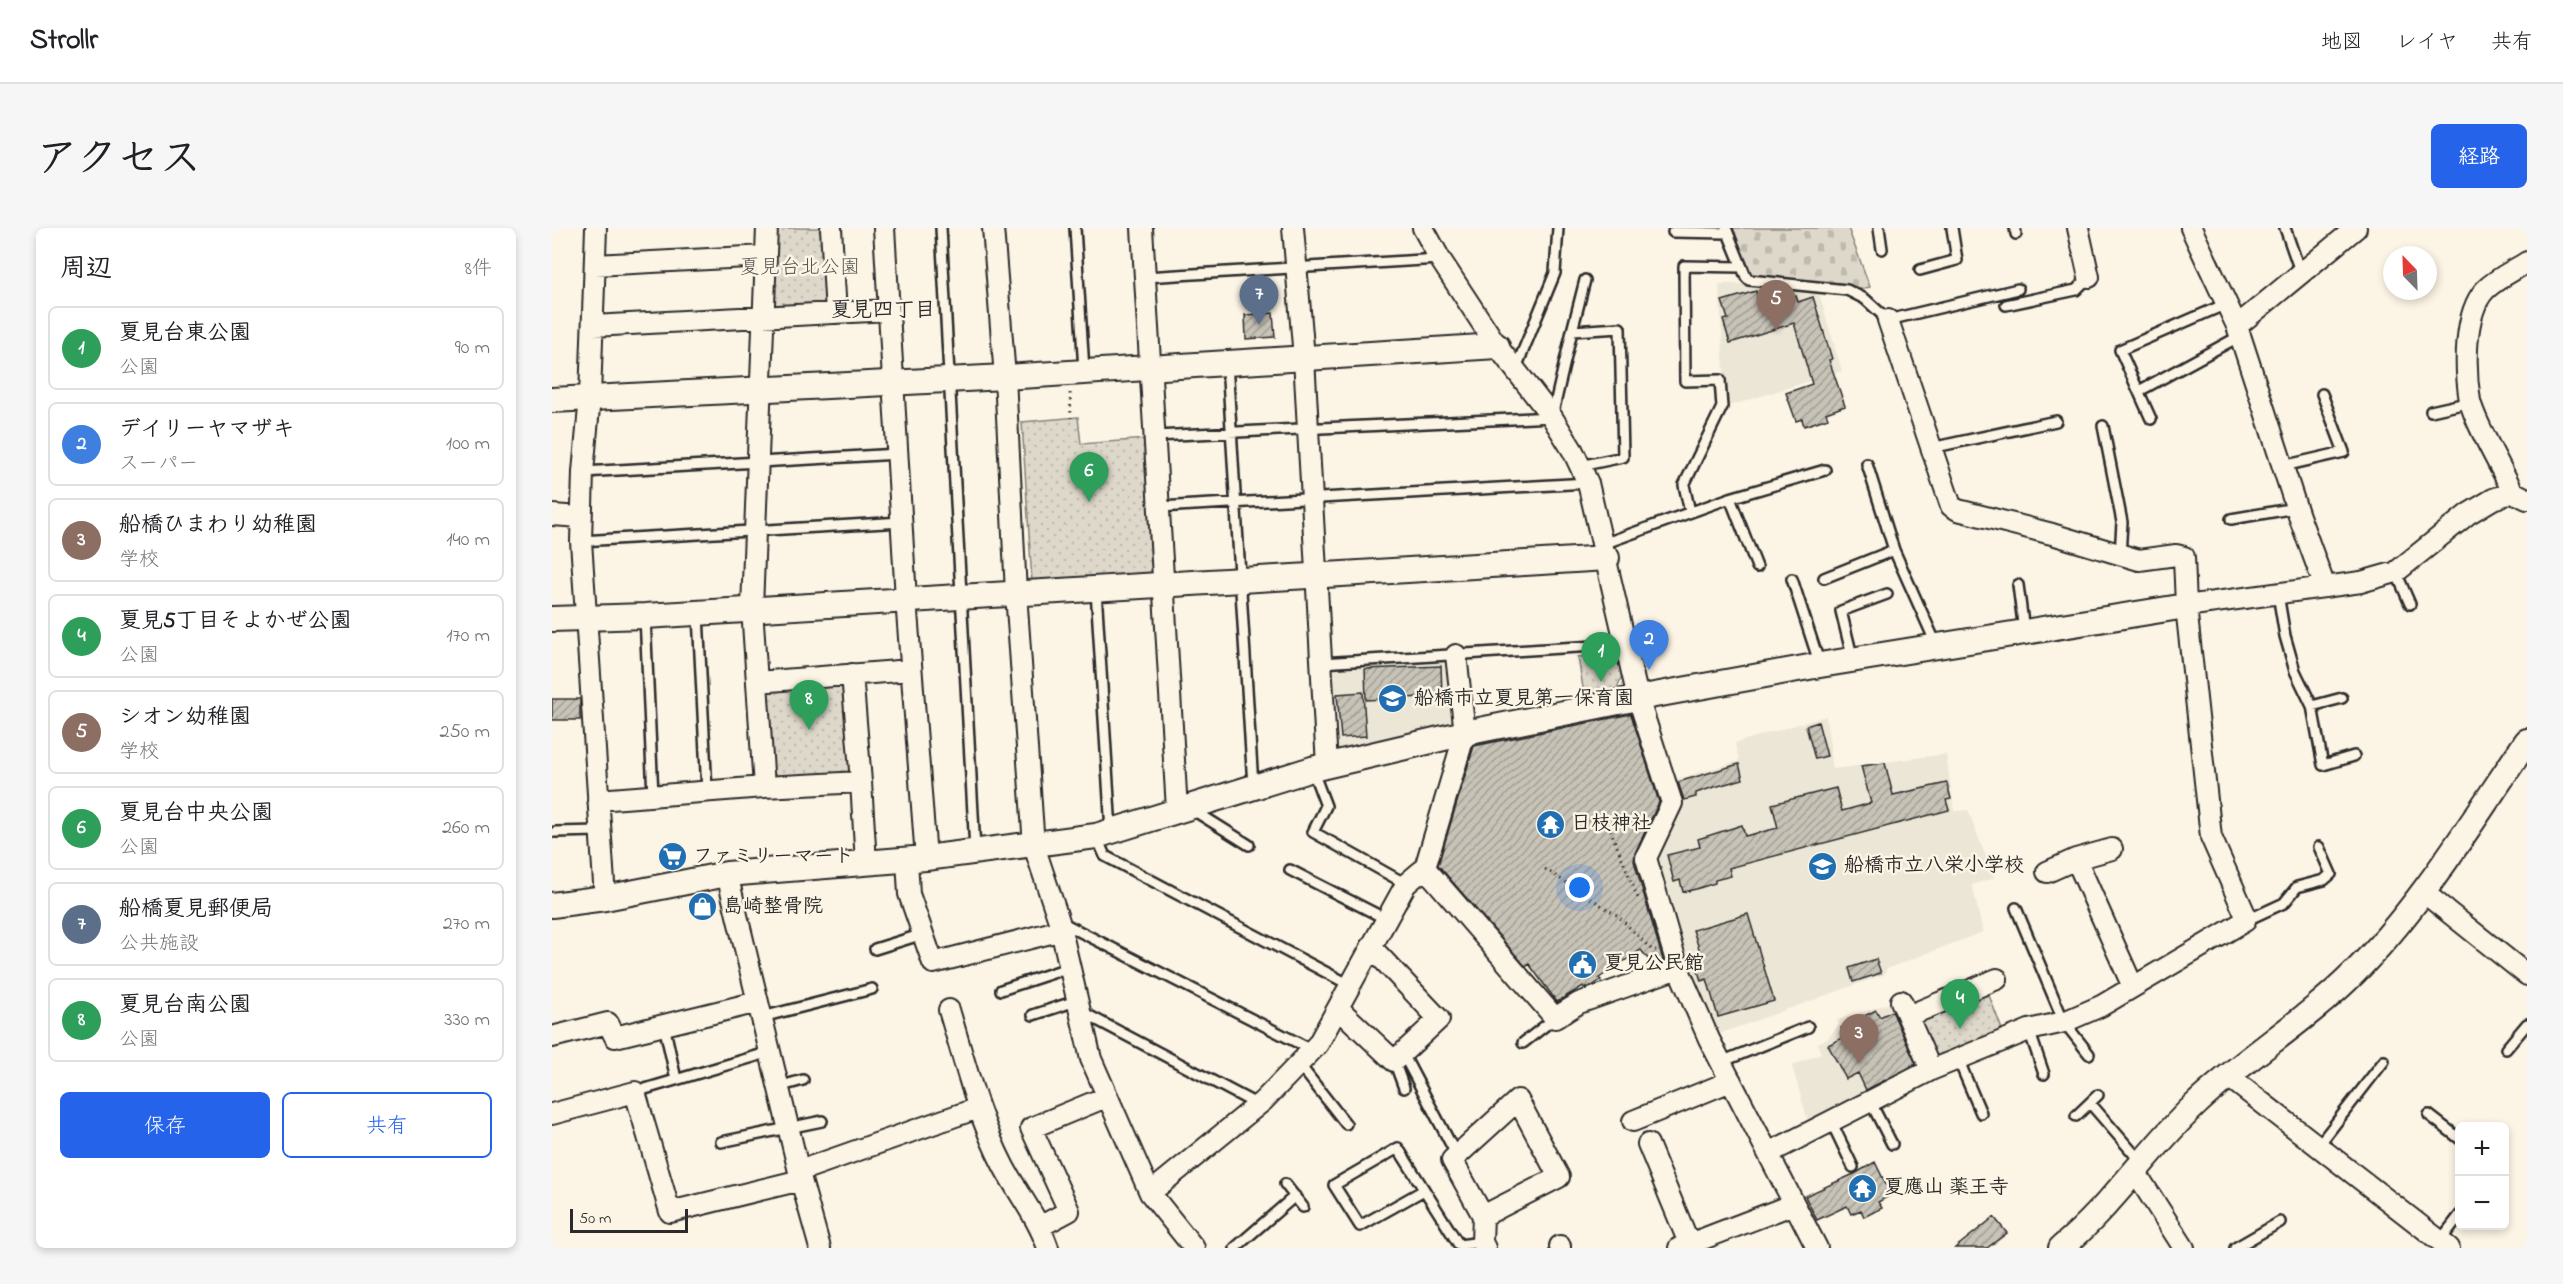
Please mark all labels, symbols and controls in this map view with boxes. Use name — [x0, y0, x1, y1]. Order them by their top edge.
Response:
text: Strollr — [30, 21, 98, 62]
text: 地図 — [2321, 28, 2363, 58]
text: レイヤ — [2396, 28, 2458, 58]
text: 共有 — [2491, 28, 2533, 58]
button: 経路 — [2431, 124, 2527, 188]
text: アクセス — [36, 130, 201, 191]
north arrow — [2383, 246, 2437, 300]
text: 周辺 — [60, 251, 112, 289]
park label: 夏見台北公園 — [740, 254, 860, 283]
text: 8件 — [465, 255, 492, 284]
pin: 7 — [1240, 276, 1278, 325]
pin: 5 — [1756, 280, 1796, 330]
district label: 夏見四丁目 — [831, 296, 936, 326]
text: 夏見台東公園 — [119, 318, 251, 350]
text: 1 — [78, 334, 85, 363]
text: 90 m — [455, 334, 490, 363]
text: 公園 — [119, 354, 159, 383]
text: デイリーヤマザキ — [119, 414, 295, 446]
text: 2 — [77, 430, 86, 459]
text: 100 m — [446, 430, 490, 459]
text: スーパー — [119, 450, 198, 479]
pin: 6 — [1070, 452, 1108, 502]
text: 船橋ひまわり幼稚園 — [119, 510, 317, 542]
text: 3 — [77, 526, 86, 555]
text: 140 m — [446, 526, 490, 555]
text: 学校 — [119, 546, 159, 575]
text: 夏見5丁目そよかぜ公園 — [119, 606, 352, 638]
pin: 2 — [1630, 620, 1668, 670]
text: 4 — [77, 622, 86, 651]
text: 170 m — [446, 622, 490, 651]
pin: 1 — [1582, 632, 1620, 682]
text: 公園 — [119, 642, 159, 671]
pin: 8 — [790, 680, 828, 730]
school or university icon: 船橋市立夏見第一保育園 — [1377, 683, 1409, 715]
place label: 船橋市立夏見第一保育園 — [1414, 685, 1634, 714]
text: シオン幼稚園 — [119, 702, 251, 734]
text: 5 — [76, 718, 87, 747]
text: 250 m — [439, 718, 490, 747]
text: 学校 — [119, 738, 159, 767]
text: 夏見台中央公園 — [119, 798, 273, 830]
temple icon: 日枝神社 — [1534, 808, 1566, 840]
place label: 日枝神社 — [1571, 810, 1651, 839]
text: 6 — [77, 814, 86, 843]
text: 260 m — [442, 814, 490, 843]
text: 公園 — [119, 834, 159, 863]
supermarket icon: ファミリーマート — [656, 841, 688, 873]
place label: ファミリーマート — [693, 843, 854, 872]
school or university icon: 船橋市立八栄小学校 — [1807, 850, 1839, 882]
place label: 船橋市立八栄小学校 — [1844, 852, 2024, 881]
your location — [1565, 873, 1594, 902]
shop icon: 島崎整骨院 — [686, 891, 718, 923]
place label: 島崎整骨院 — [723, 893, 823, 922]
text: 船橋夏見郵便局 — [119, 894, 273, 926]
text: 7 — [77, 910, 86, 939]
text: 270 m — [443, 910, 490, 939]
text: 公共施設 — [119, 930, 199, 959]
public building icon: 夏見公民館 — [1567, 948, 1599, 980]
place label: 夏見公民館 — [1604, 950, 1704, 979]
pin: 4 — [1940, 980, 1980, 1029]
text: 夏見台南公園 — [119, 990, 251, 1022]
text: 8 — [78, 1006, 85, 1035]
text: 330 m — [444, 1006, 490, 1035]
pin: 3 — [1840, 1014, 1878, 1064]
text: 公園 — [119, 1026, 159, 1055]
button: 保存 — [60, 1092, 270, 1158]
button: 共有 — [282, 1092, 492, 1158]
map controls — [2455, 1122, 2509, 1230]
button: + — [2455, 1122, 2509, 1176]
temple icon: 夏應山 薬王寺 — [1847, 1172, 1879, 1204]
place label: 夏應山 薬王寺 — [1884, 1174, 2009, 1203]
button: − — [2455, 1176, 2509, 1230]
scale bar — [570, 1206, 688, 1234]
text: 50 m — [579, 1207, 611, 1231]

